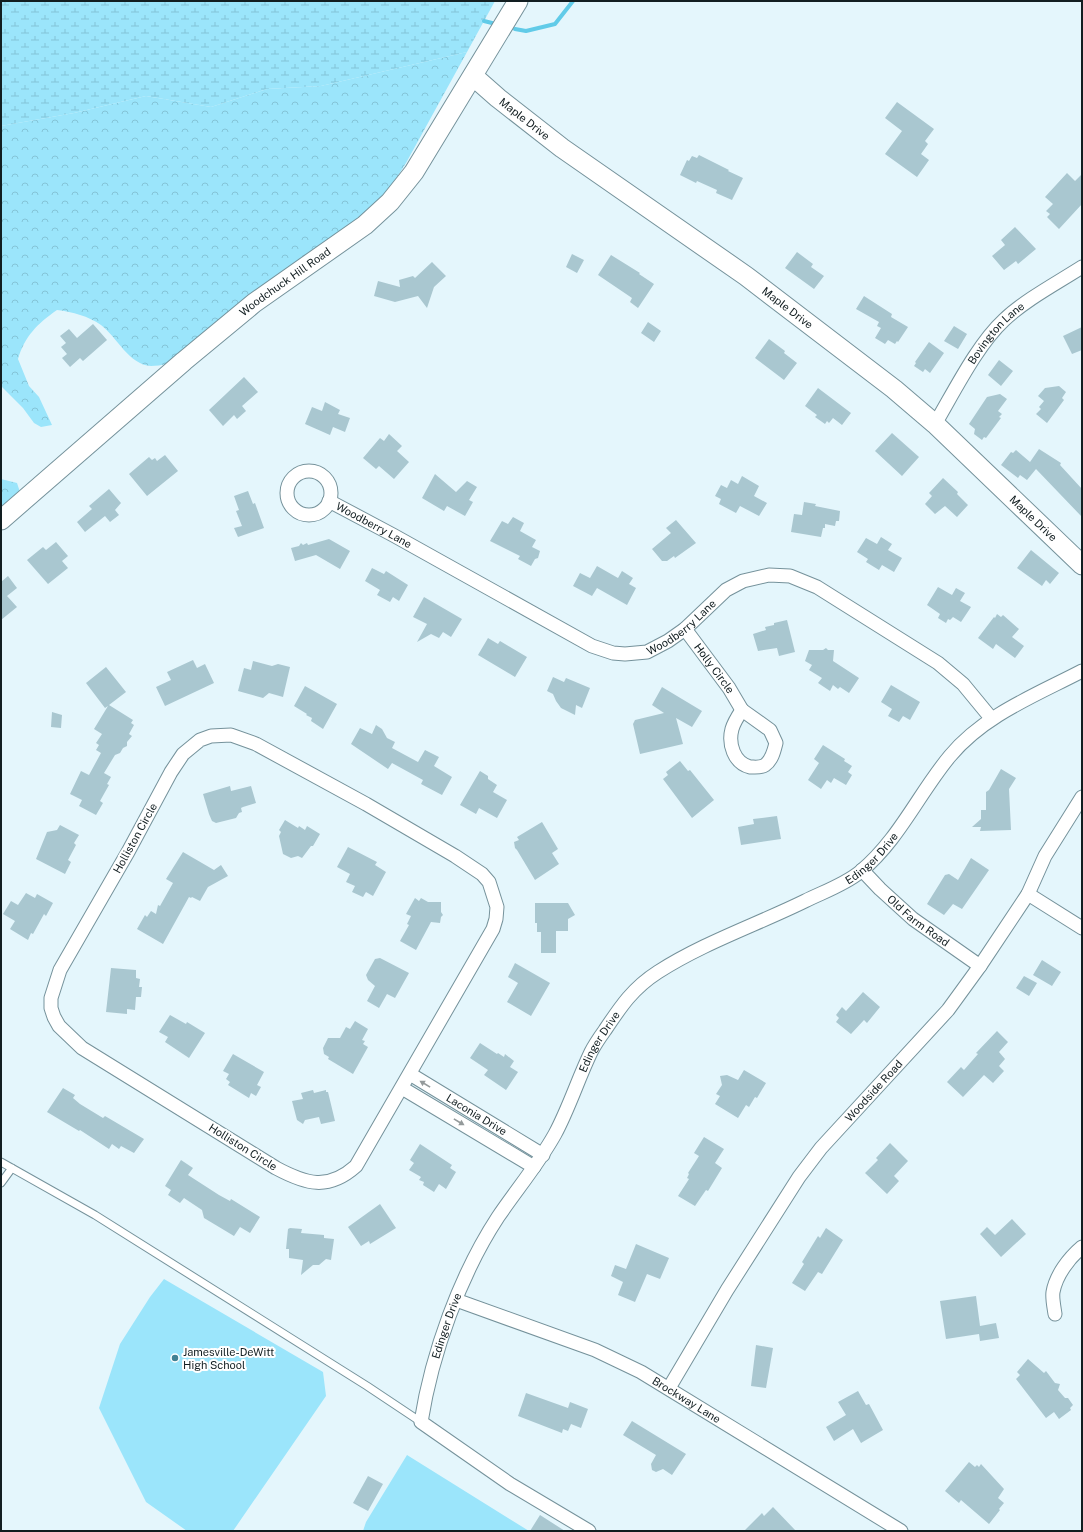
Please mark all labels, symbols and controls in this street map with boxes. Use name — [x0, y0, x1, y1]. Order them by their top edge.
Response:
street label: Maple Drive — [497, 95, 552, 142]
street label: Woodchuck Hill Road — [237, 245, 333, 318]
street label: Maple Drive — [760, 285, 815, 331]
street label: Bovington Lane — [965, 300, 1026, 366]
street label: Maple Drive — [1007, 493, 1059, 544]
street label: Woodberry Lane — [334, 500, 414, 550]
street label: Woodberry Lane — [645, 597, 718, 657]
street label: Holly Circle — [692, 641, 737, 695]
street label: Holliston Circle — [111, 801, 159, 875]
street label: Edinger Drive — [843, 830, 900, 886]
street label: Old Farm Road — [885, 893, 952, 949]
street label: Edinger Drive — [577, 1009, 622, 1074]
street label: Woodside Road — [843, 1058, 905, 1124]
one-way arrow — [419, 1080, 431, 1087]
street label: Laconia Drive — [444, 1092, 509, 1138]
one-way arrow — [453, 1119, 465, 1126]
street label: Holliston Circle — [207, 1121, 279, 1173]
street label: Edinger Drive — [429, 1291, 464, 1360]
place label: Jamesville-DeWitt High School — [183, 1346, 274, 1371]
marker: Jamesville-DeWitt High School — [170, 1353, 180, 1363]
street label: Brockway Lane — [650, 1374, 723, 1425]

